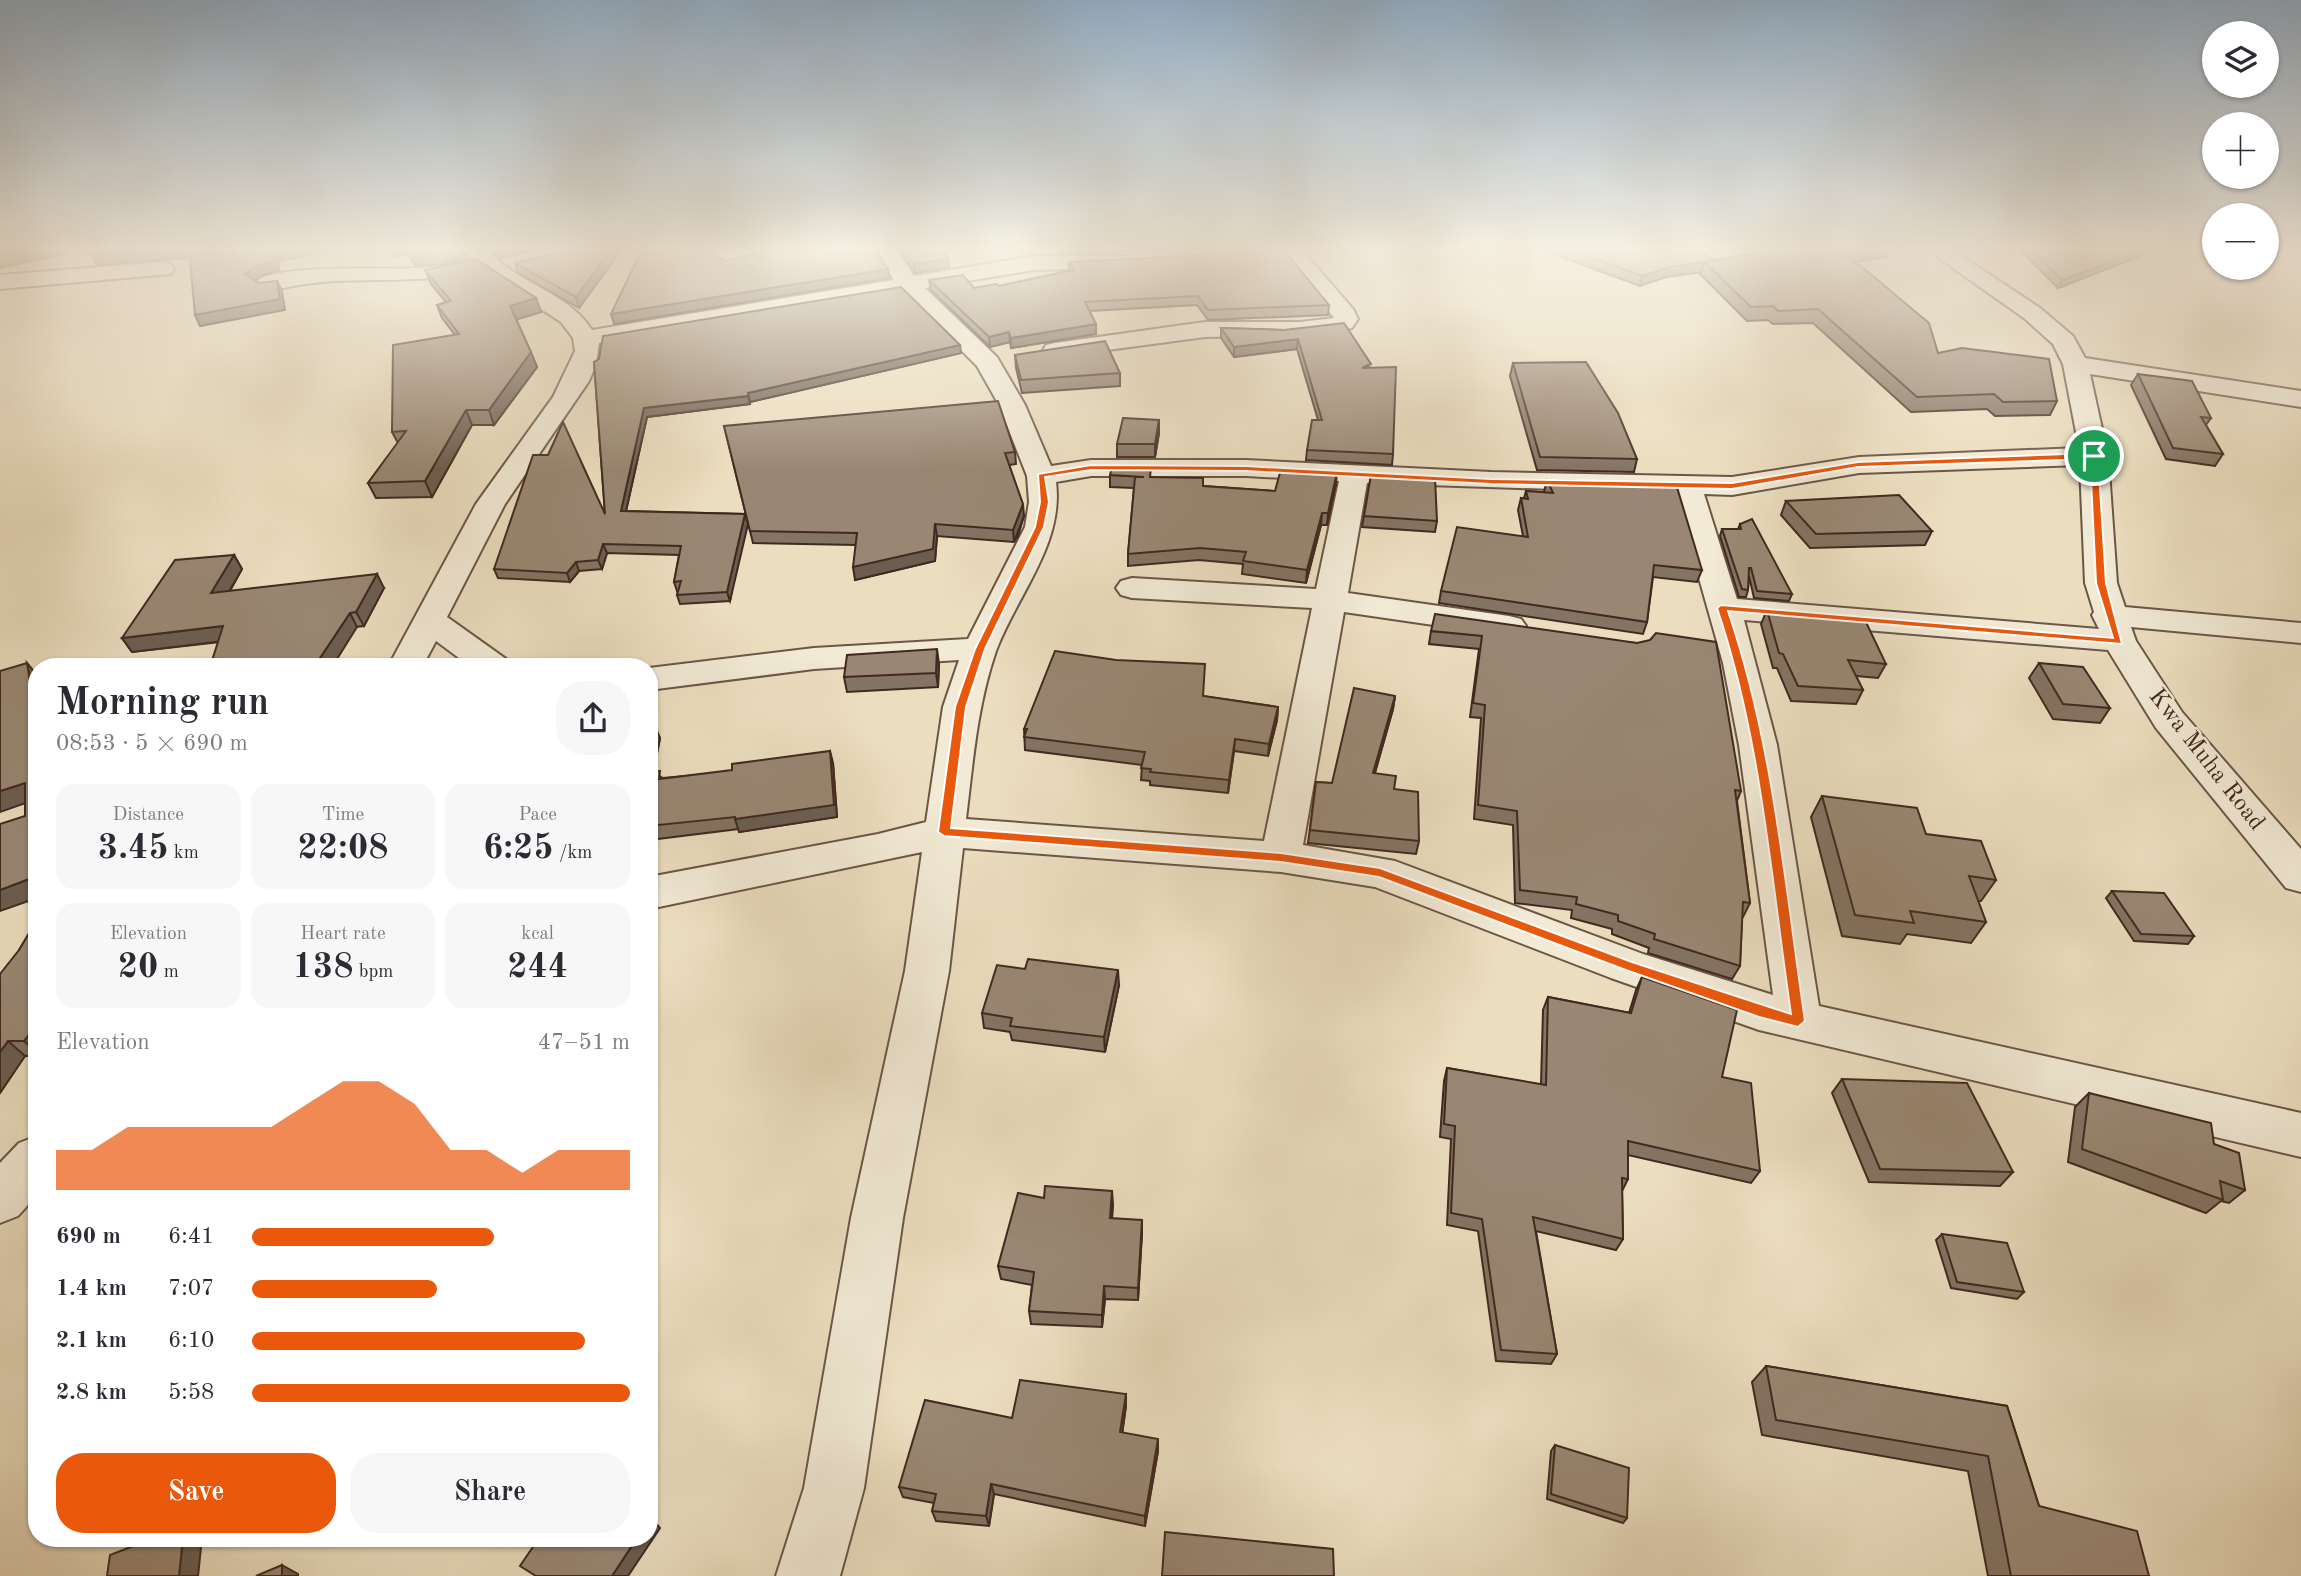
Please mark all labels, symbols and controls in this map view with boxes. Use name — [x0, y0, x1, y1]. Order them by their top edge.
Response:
map controls — [2202, 21, 2279, 280]
button: layers — [2202, 21, 2279, 98]
button: + — [2202, 112, 2279, 189]
button: − — [2202, 203, 2279, 280]
pin — [2064, 426, 2124, 486]
icon: arrive — [2075, 437, 2113, 475]
button: share — [556, 681, 630, 755]
text: Morning run — [56, 685, 269, 723]
street label: Kwa Muha Road — [2143, 685, 2269, 835]
text: 08:53 · 5 × 690 m — [56, 732, 248, 755]
text: Distance — [113, 806, 184, 825]
text: Time — [322, 806, 364, 825]
text: Pace — [518, 806, 557, 825]
text: 3.45 — [98, 831, 169, 866]
text: 22:08 — [297, 831, 389, 866]
text: 6:25 — [483, 831, 554, 866]
text: km — [169, 844, 199, 863]
text: /km — [554, 844, 592, 863]
text: Elevation — [110, 925, 187, 944]
text: Heart rate — [300, 925, 386, 944]
text: kcal — [521, 925, 554, 944]
text: 20 — [118, 950, 158, 985]
text: 138 — [293, 950, 353, 985]
text: 244 — [507, 950, 568, 985]
text: m — [158, 963, 179, 982]
text: bpm — [353, 963, 393, 982]
text: Elevation — [56, 1031, 150, 1054]
text: 47–51 m — [538, 1031, 630, 1054]
text: 690 m — [56, 1225, 121, 1248]
text: 6:41 — [168, 1225, 214, 1248]
text: 1.4 km — [56, 1277, 127, 1300]
text: 7:07 — [168, 1277, 214, 1300]
text: 2.1 km — [56, 1329, 127, 1352]
text: 6:10 — [168, 1329, 214, 1352]
text: 2.8 km — [56, 1381, 127, 1404]
text: 5:58 — [168, 1381, 214, 1404]
button: Save — [56, 1453, 336, 1533]
button: Share — [350, 1453, 630, 1533]

